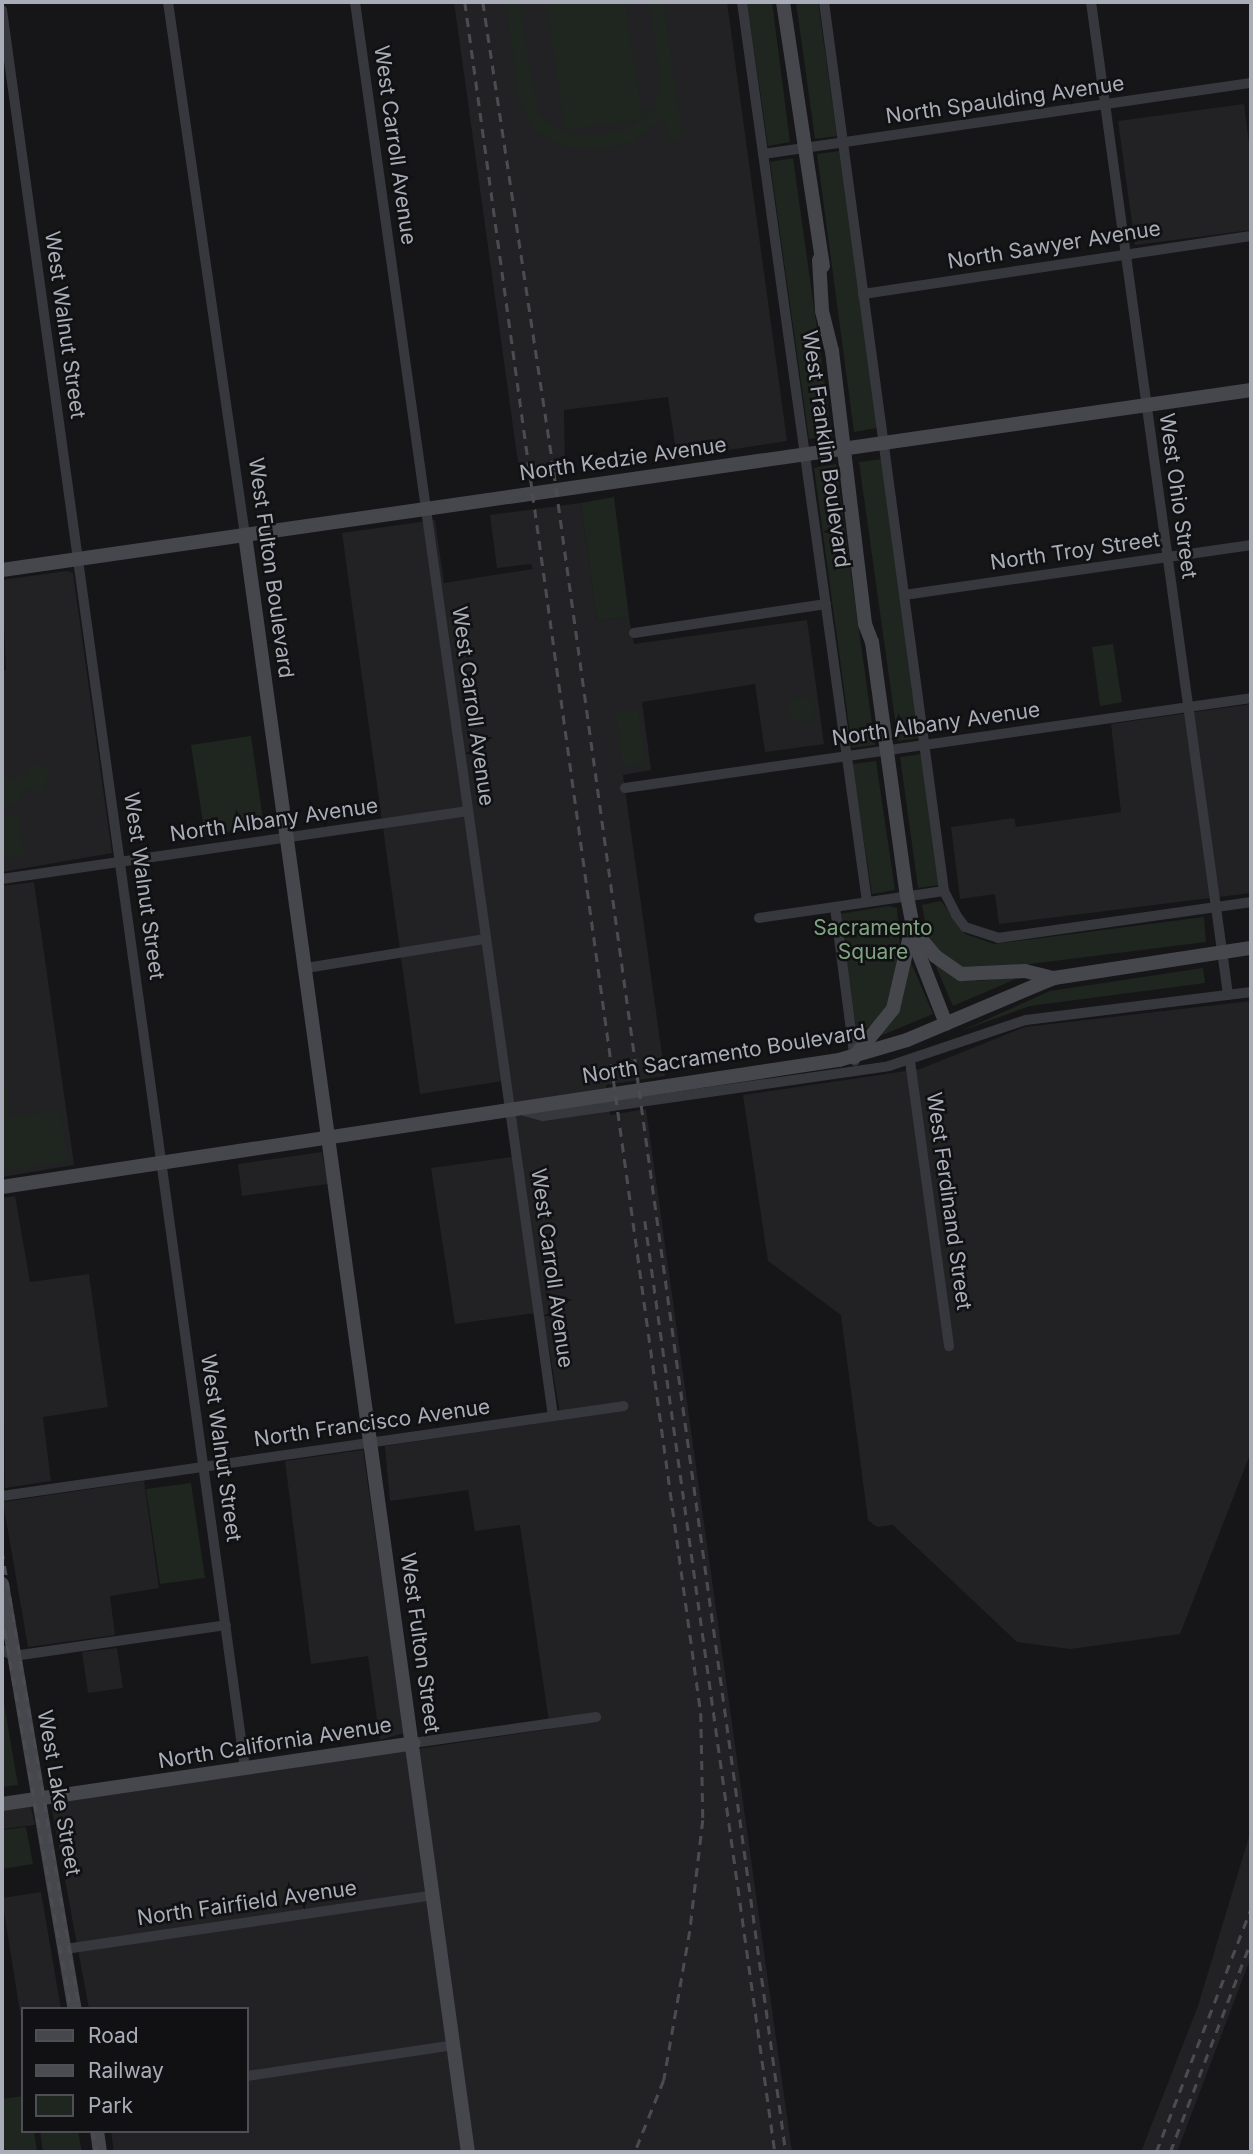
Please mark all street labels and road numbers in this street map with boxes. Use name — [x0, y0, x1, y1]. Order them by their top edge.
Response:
street label: West Carroll Avenue — [369, 44, 421, 246]
street label: North Spaulding Avenue — [884, 71, 1126, 129]
street label: North Sawyer Avenue — [946, 216, 1162, 274]
street label: West Walnut Street — [39, 230, 91, 420]
street label: West Franklin Boulevard — [797, 329, 855, 569]
street label: West Ohio Street — [1154, 412, 1202, 580]
street label: North Kedzie Avenue — [518, 432, 728, 486]
street label: West Fulton Boulevard — [243, 456, 299, 680]
street label: North Troy Street — [989, 527, 1161, 575]
street label: West Carroll Avenue — [447, 605, 499, 807]
street label: North Albany Avenue — [830, 697, 1042, 751]
street label: West Walnut Street — [118, 791, 170, 981]
street label: North Albany Avenue — [168, 793, 380, 847]
street label: North Sacramento Boulevard — [580, 1019, 868, 1089]
street label: West Ferdinand Street — [921, 1090, 977, 1312]
street label: West Carroll Avenue — [526, 1167, 578, 1369]
street label: West Walnut Street — [195, 1353, 247, 1543]
street label: North Francisco Avenue — [252, 1394, 492, 1452]
street label: West Fulton Street — [395, 1551, 445, 1735]
street label: West Lake Street — [32, 1708, 86, 1878]
street label: North California Avenue — [156, 1712, 394, 1774]
street label: North Fairfield Avenue — [136, 1875, 358, 1931]

